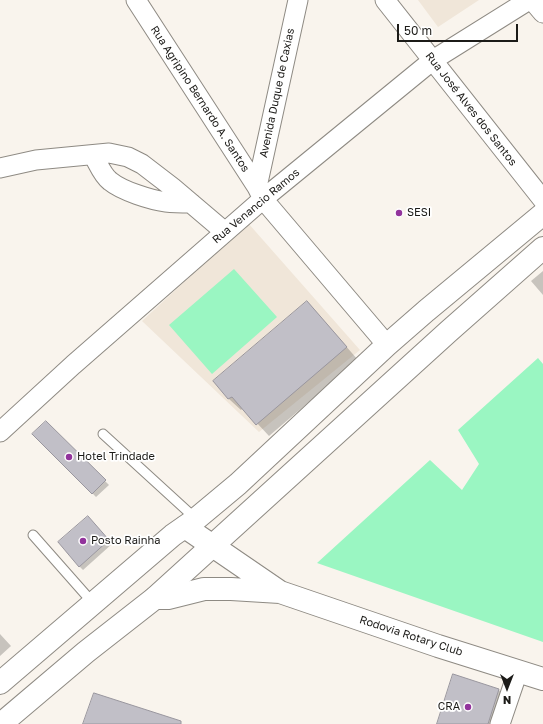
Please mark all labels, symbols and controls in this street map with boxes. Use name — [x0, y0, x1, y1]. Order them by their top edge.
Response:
scale bar — [399, 16, 520, 42]
street label: Rua Agripino Bernardo A. Santos — [148, 23, 252, 175]
text: 50 m — [404, 23, 432, 38]
street label: Avenida Duque de Caxias — [257, 27, 297, 159]
street label: Rua José Alves dos Santos — [423, 50, 519, 168]
street label: Rua Venancio Ramos — [210, 166, 302, 246]
place label: SESI — [407, 206, 431, 220]
marker: SESI — [394, 208, 404, 218]
place label: Hotel Trindade — [77, 450, 155, 464]
marker: Hotel Trindade — [64, 452, 74, 462]
place label: Posto Rainha — [91, 534, 161, 548]
marker: Posto Rainha — [78, 536, 88, 546]
street label: Rodovia Rotary Club — [358, 613, 464, 659]
north arrow — [487, 668, 527, 708]
text: N — [503, 694, 511, 707]
place label: CRA — [438, 700, 460, 714]
marker: CRA — [463, 702, 473, 712]

